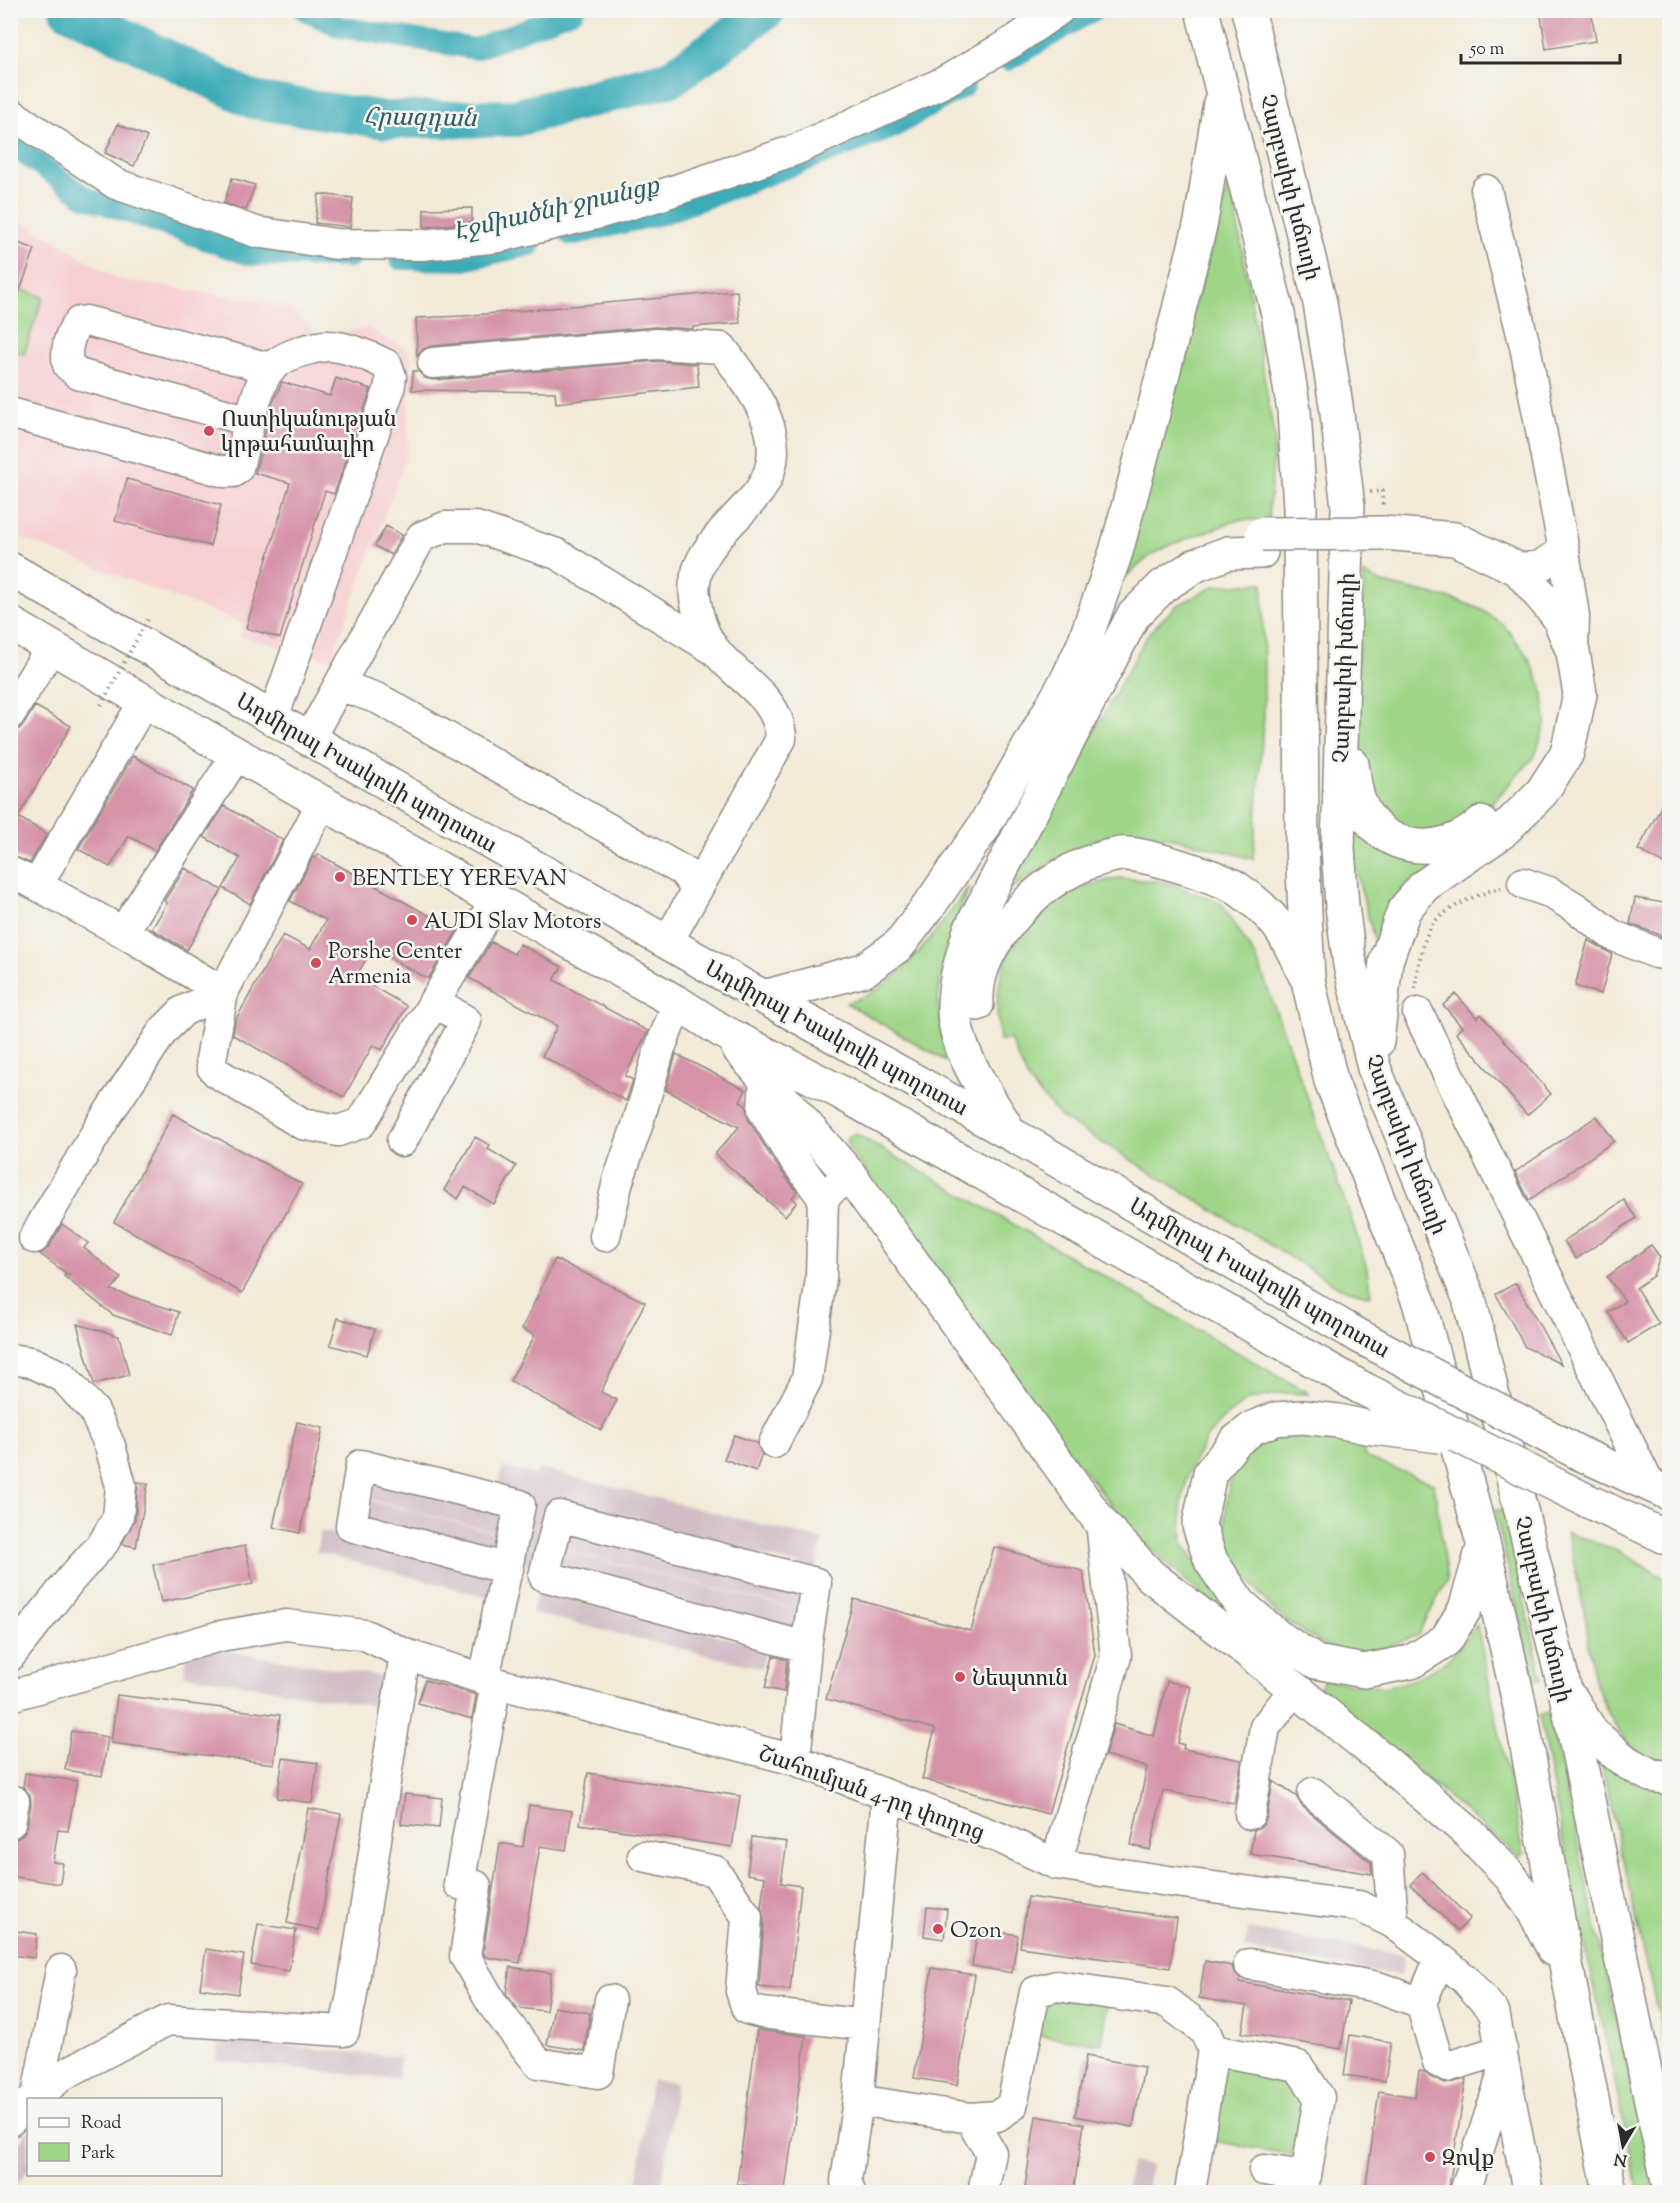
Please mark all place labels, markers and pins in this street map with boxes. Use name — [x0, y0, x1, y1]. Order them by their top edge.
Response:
place label: Ոստիկանության կրթահամալիր — [221, 405, 396, 462]
marker: Ոստիկանության կրթահամալիր — [202, 424, 216, 438]
place label: BENTLEY YEREVAN — [352, 864, 567, 896]
marker: BENTLEY YEREVAN — [333, 870, 347, 884]
place label: AUDI Slav Motors — [424, 907, 601, 939]
marker: AUDI Slav Motors — [405, 913, 419, 927]
place label: Porshe Center Armenia — [328, 937, 462, 994]
marker: Porshe Center Armenia — [309, 956, 323, 970]
place label: Նեպտուն — [972, 1664, 1068, 1696]
marker: Նեպտուն — [953, 1670, 967, 1684]
place label: Ozon — [950, 1916, 1002, 1948]
marker: Ozon — [931, 1922, 945, 1936]
place label: Զովք — [1442, 2144, 1494, 2176]
marker: Զովք — [1423, 2150, 1437, 2164]

